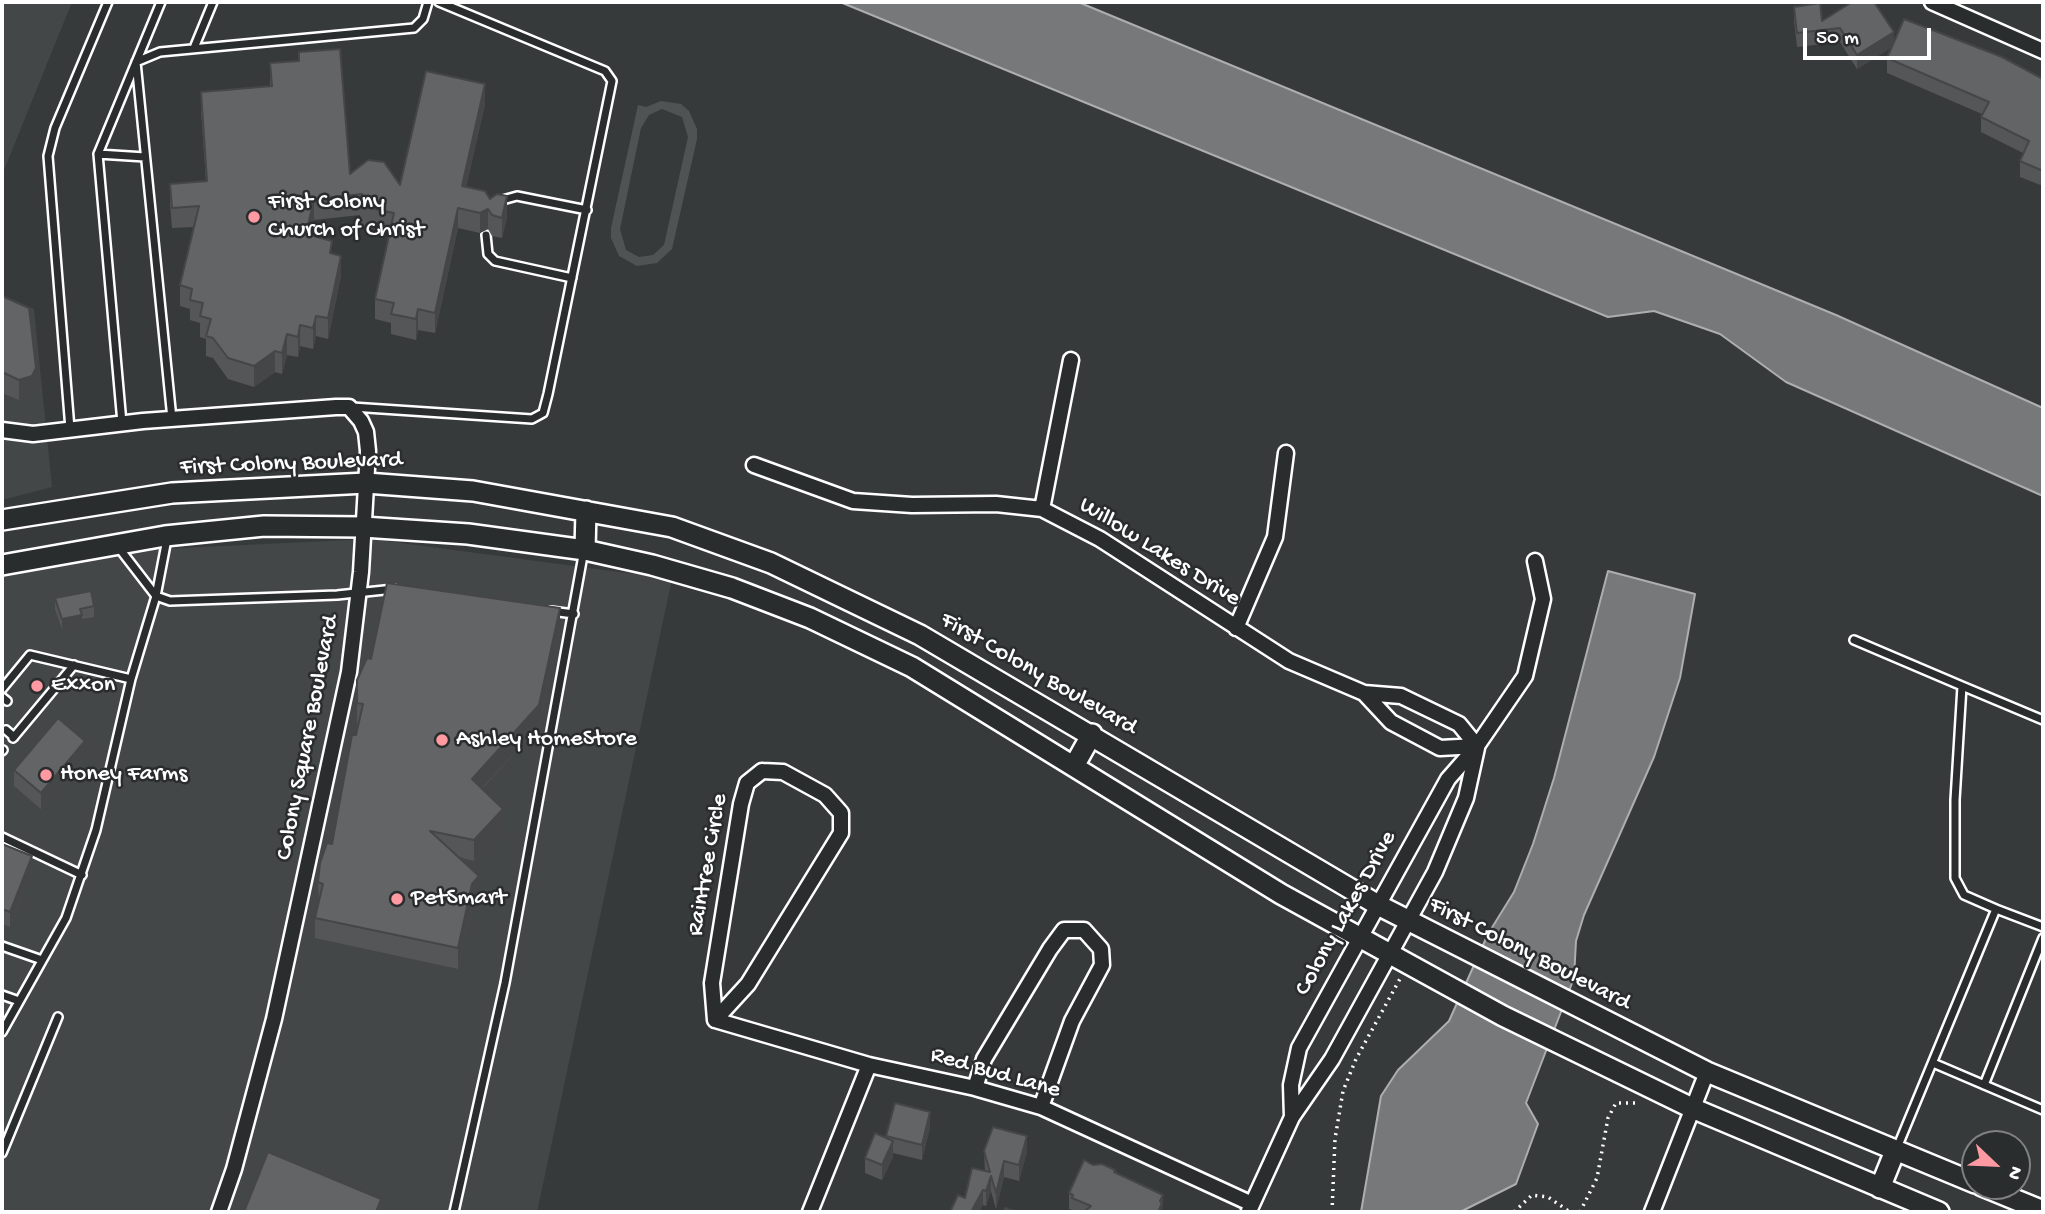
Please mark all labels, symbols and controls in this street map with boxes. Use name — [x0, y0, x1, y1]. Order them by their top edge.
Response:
scale bar — [1807, 14, 1935, 58]
text: 50 m — [1816, 27, 1859, 52]
place label: First Colony Church of Christ — [268, 189, 424, 245]
marker: First Colony Church of Christ — [246, 209, 262, 225]
street label: First Colony Boulevard — [179, 447, 403, 483]
street label: Willow Lakes Drive — [1073, 492, 1245, 614]
street label: First Colony Boulevard — [934, 607, 1142, 743]
street label: Colony Square Boulevard — [271, 613, 347, 863]
place label: Exxon — [51, 672, 115, 700]
marker: Exxon — [29, 678, 45, 694]
place label: Ashley HomeStore — [456, 726, 637, 754]
marker: Ashley HomeStore — [434, 732, 450, 748]
place label: Honey Farms — [60, 761, 187, 789]
marker: Honey Farms — [38, 767, 54, 783]
street label: Raintree Circle — [682, 792, 736, 938]
street label: Colony Lakes Drive — [1290, 826, 1404, 1002]
place label: PetSmart — [411, 885, 506, 913]
marker: PetSmart — [389, 891, 405, 907]
street label: First Colony Boulevard — [1423, 892, 1635, 1018]
street label: Red Bud Lane — [927, 1042, 1063, 1106]
north arrow — [1961, 1130, 2031, 1200]
text: N — [2001, 1162, 2027, 1183]

